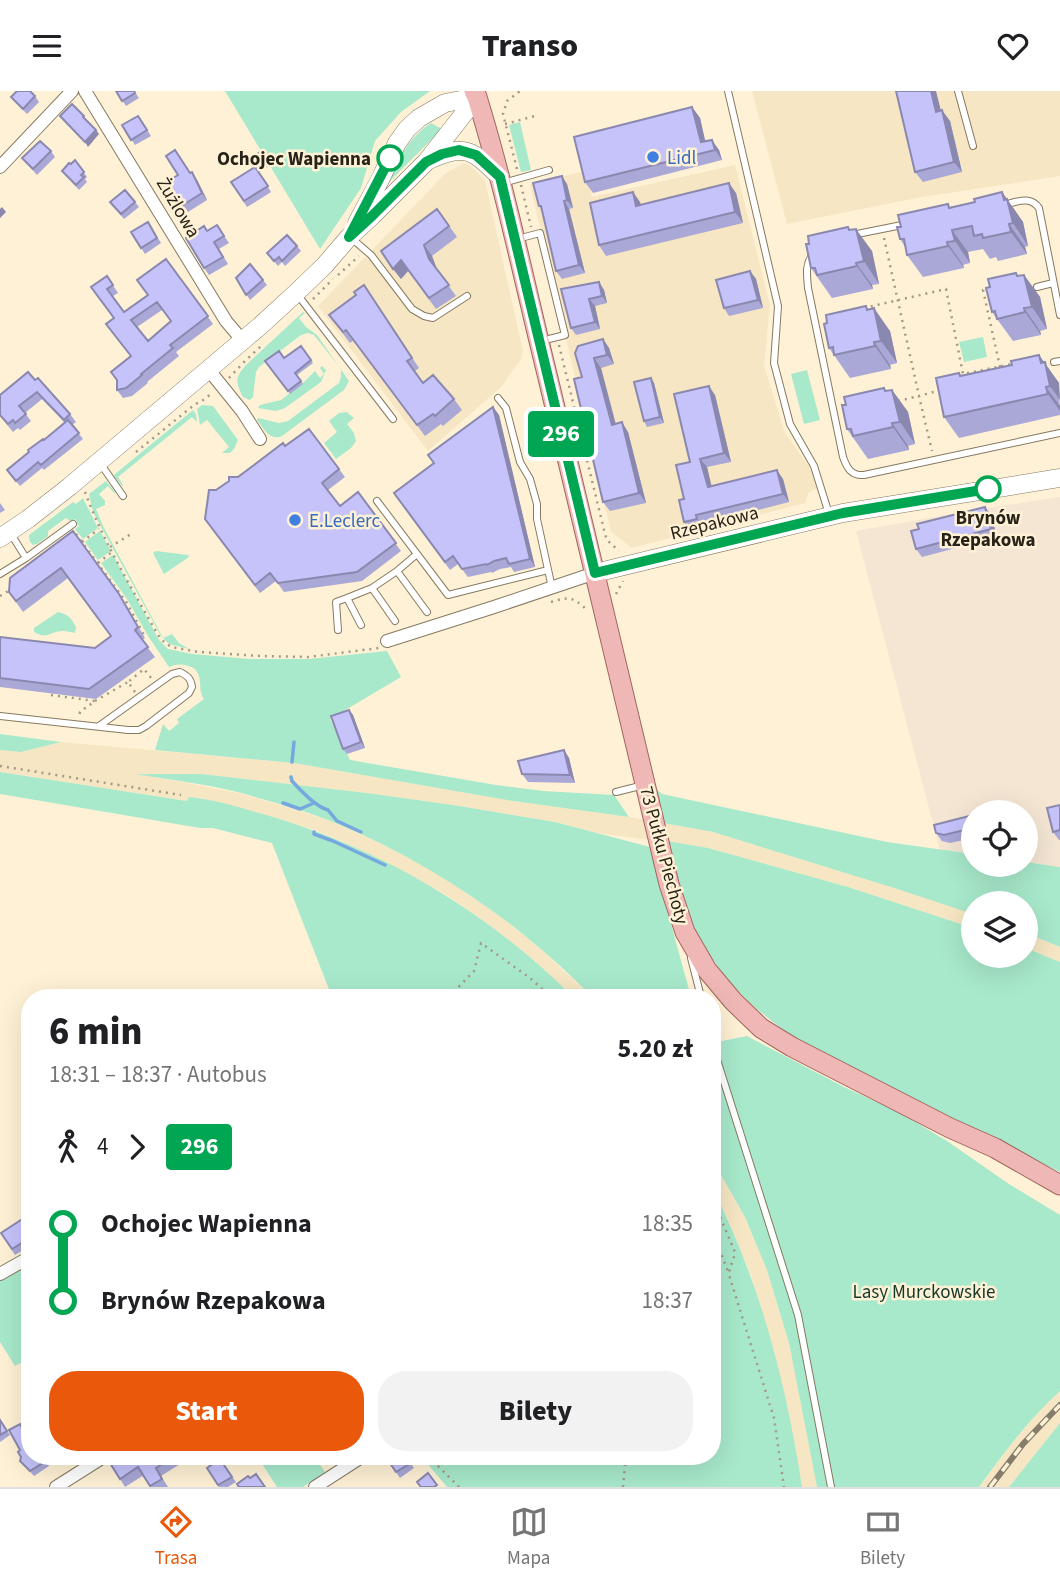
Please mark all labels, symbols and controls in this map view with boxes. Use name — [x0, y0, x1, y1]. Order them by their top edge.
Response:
text: Transo — [482, 23, 578, 69]
icon: menu — [28, 27, 66, 65]
icon: heart — [994, 27, 1032, 65]
marker: Ochojec Wapienna — [377, 145, 403, 171]
place label: Lidl — [667, 145, 696, 172]
place label: Ochojec Wapienna — [217, 146, 371, 173]
marker: Lidl — [645, 149, 661, 165]
street label: Żużlowa — [149, 172, 206, 243]
line badge: 296 — [521, 411, 601, 457]
text: 296 — [542, 416, 580, 451]
marker: Brynów Rzepakowa — [975, 476, 1001, 502]
street label: Rzepakowa — [667, 499, 761, 547]
place label: Brynów Rzepakowa — [940, 505, 1036, 554]
place label: E.Leclerc — [309, 508, 381, 535]
marker: E.Leclerc — [287, 512, 303, 528]
street label: 73 Pułku Piechoty — [632, 783, 695, 928]
map controls — [961, 800, 1038, 968]
button: locate — [961, 800, 1038, 877]
button: layers — [961, 891, 1038, 968]
text: 6 min — [49, 1005, 142, 1059]
text: 5.20 zł — [618, 1030, 693, 1067]
text: 18:31 – 18:37 · Autobus — [49, 1058, 267, 1091]
icon: walk — [49, 1128, 87, 1166]
icon: forward — [118, 1128, 156, 1166]
text: 296 — [180, 1129, 218, 1164]
text: 4 — [97, 1130, 108, 1163]
text: Ochojec Wapienna — [101, 1205, 312, 1242]
text: 18:35 — [642, 1207, 693, 1240]
park label: Lasy Murckowskie — [852, 1279, 996, 1306]
text: Brynów Rzepakowa — [101, 1282, 326, 1319]
text: 18:37 — [642, 1284, 693, 1317]
button: Start — [49, 1371, 364, 1451]
button: Bilety — [378, 1371, 693, 1451]
tab: Trasa — [155, 1503, 197, 1572]
tab: Mapa — [507, 1503, 550, 1572]
tab: Bilety — [860, 1503, 905, 1572]

